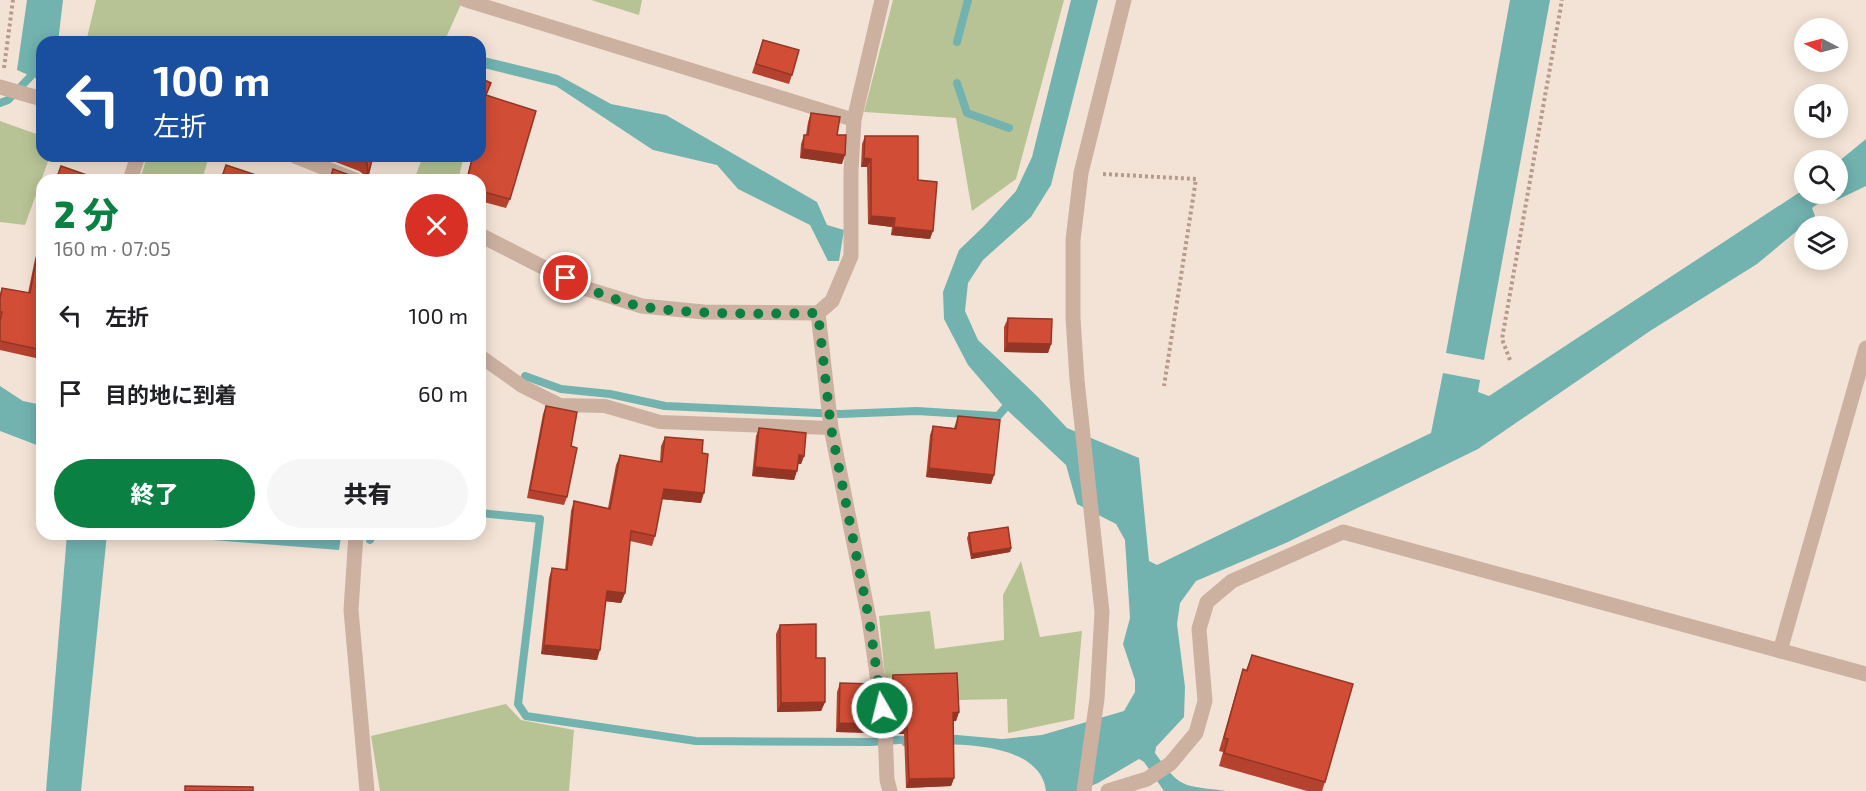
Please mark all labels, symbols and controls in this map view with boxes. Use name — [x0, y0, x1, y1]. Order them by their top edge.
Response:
north arrow — [1794, 18, 1848, 72]
map controls — [1794, 18, 1848, 270]
text: 100 m — [153, 54, 270, 104]
icon: left — [54, 60, 132, 138]
button: sound — [1794, 84, 1848, 138]
text: 左折 — [153, 109, 207, 141]
button: search — [1794, 150, 1848, 204]
text: 2 分 — [54, 192, 119, 235]
button: close — [405, 194, 468, 257]
button: layers — [1794, 216, 1848, 270]
text: 160 m · 07:05 — [54, 236, 171, 260]
pin — [540, 252, 591, 303]
icon: arrive — [549, 261, 582, 294]
icon: left — [54, 299, 87, 332]
text: 100 m — [409, 302, 468, 328]
text: 左折 — [105, 303, 149, 329]
icon: arrive — [54, 377, 87, 410]
text: 60 m — [418, 380, 468, 406]
text: 目的地に到着 — [105, 381, 237, 407]
button: 終了 — [54, 459, 255, 528]
button: 共有 — [267, 459, 468, 528]
position arrow — [850, 676, 914, 740]

